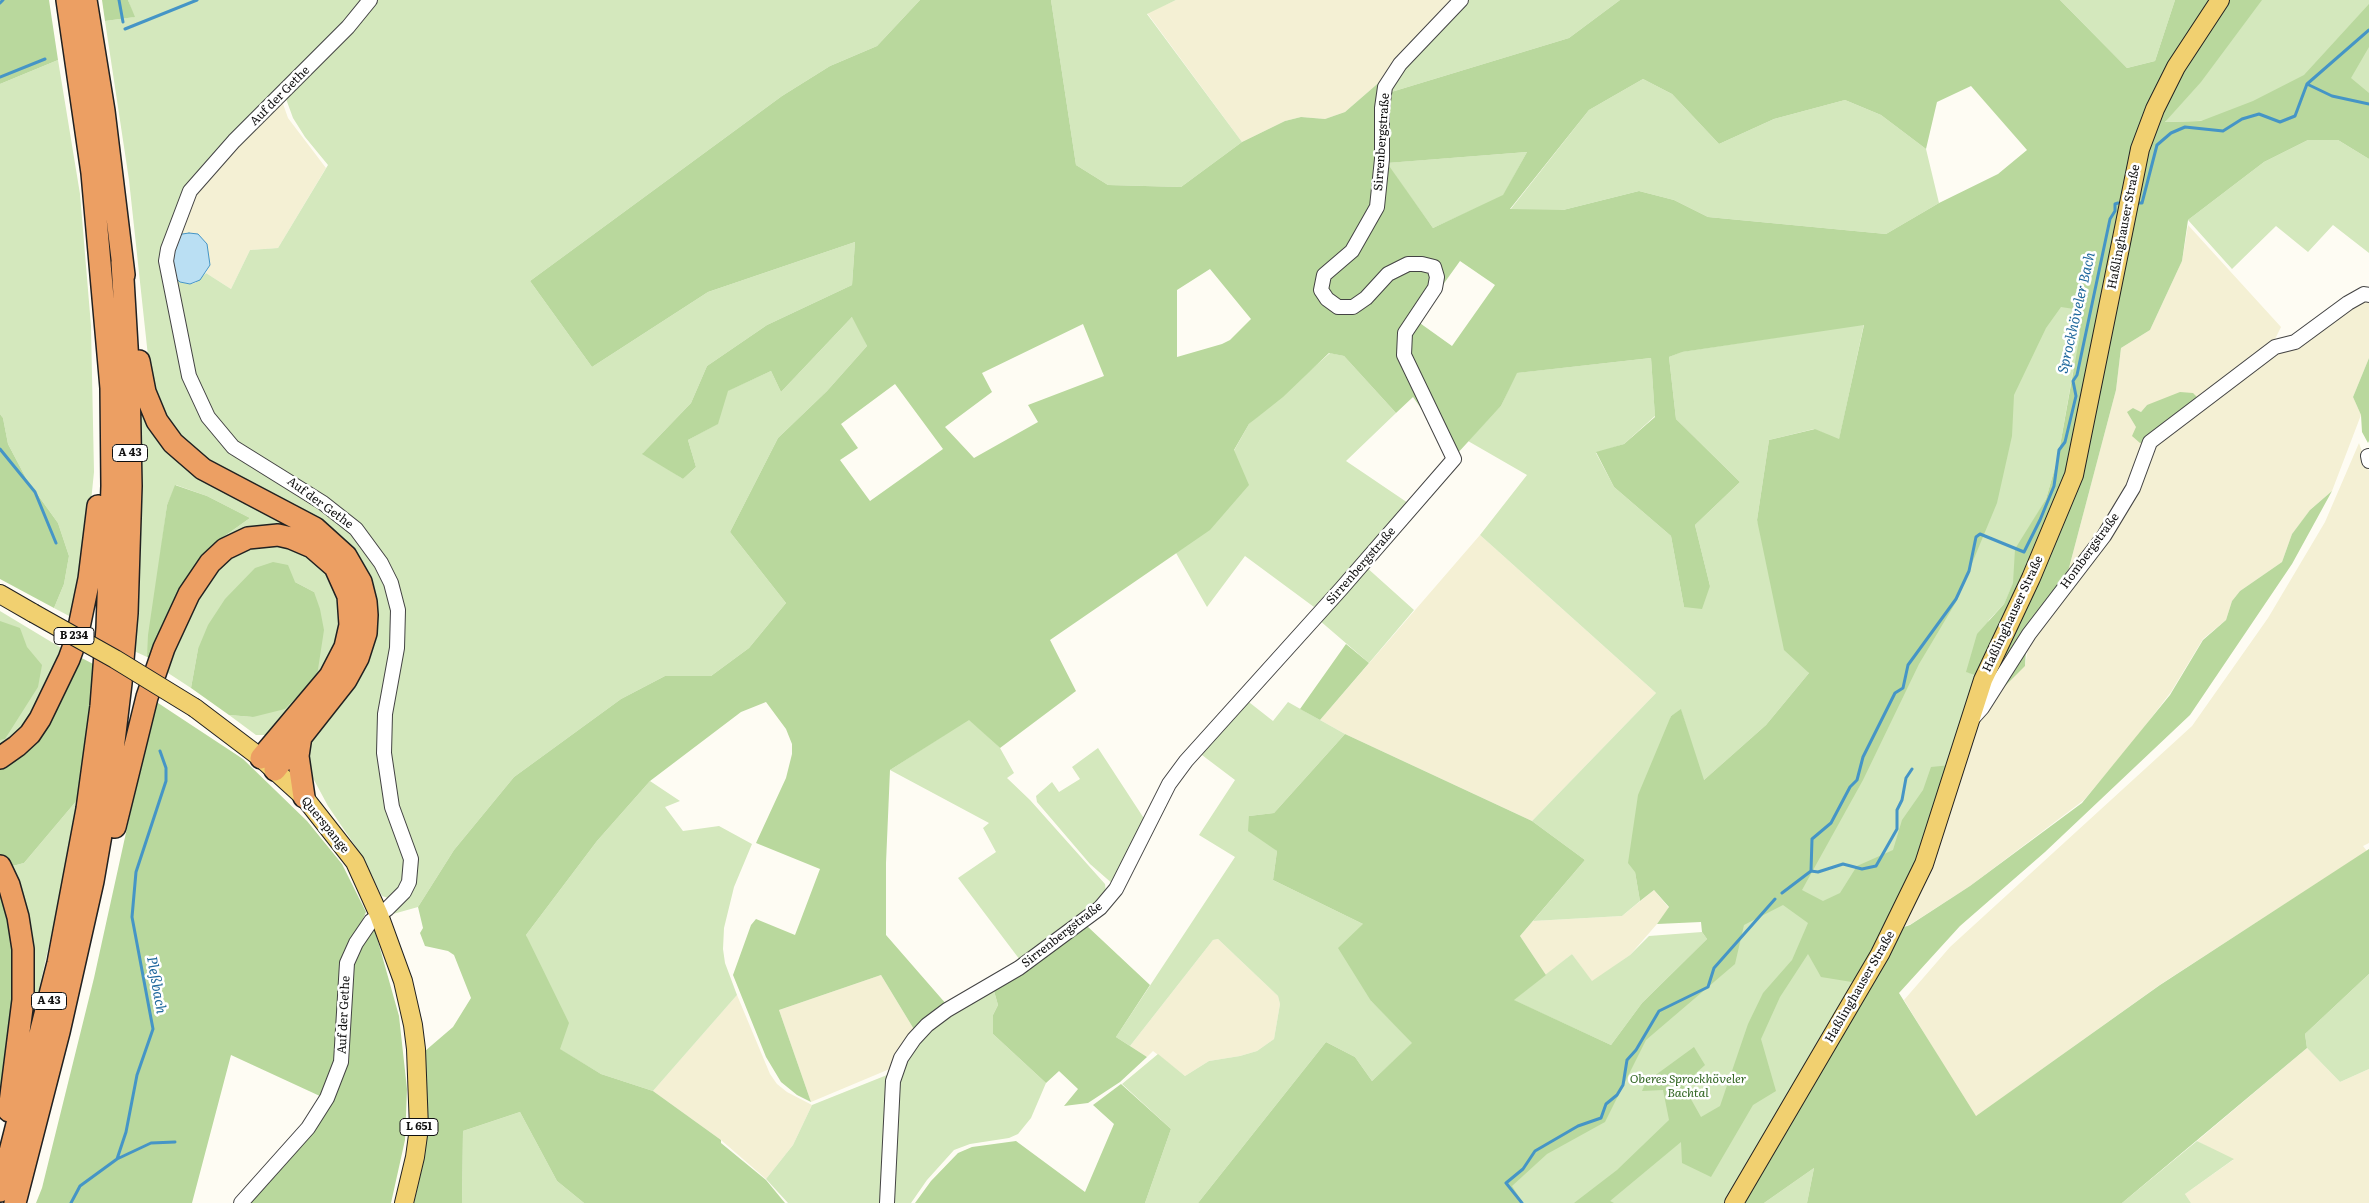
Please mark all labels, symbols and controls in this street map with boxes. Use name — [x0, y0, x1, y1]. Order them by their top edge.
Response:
street label: Auf der Gethe — [247, 63, 313, 129]
street label: Sirrenbergstraße — [1371, 93, 1393, 191]
street label: Haßlinghauser Straße — [2105, 163, 2143, 291]
water label: Sprockhöveler Bach — [2055, 251, 2099, 375]
road number: A 43 — [112, 444, 148, 462]
street label: Auf der Gethe — [284, 474, 356, 532]
street label: Hombergstraße — [2058, 510, 2122, 592]
street label: Sirrenbergstraße — [1323, 524, 1399, 608]
street label: Haßlinghauser Straße — [1980, 554, 2046, 674]
road number: B 234 — [54, 628, 94, 644]
street label: Querspange — [298, 794, 352, 856]
street label: Sirrenbergstraße — [1019, 899, 1105, 971]
street label: Haßlinghauser Straße — [1822, 929, 1898, 1045]
water label: Pleßbach — [143, 955, 169, 1015]
street label: Auf der Gethe — [335, 975, 353, 1055]
road number: A 43 — [32, 992, 66, 1009]
park label: Oberes Sprockhöveler Bachtal — [1630, 1072, 1746, 1100]
road number: L 651 — [400, 1118, 438, 1136]

